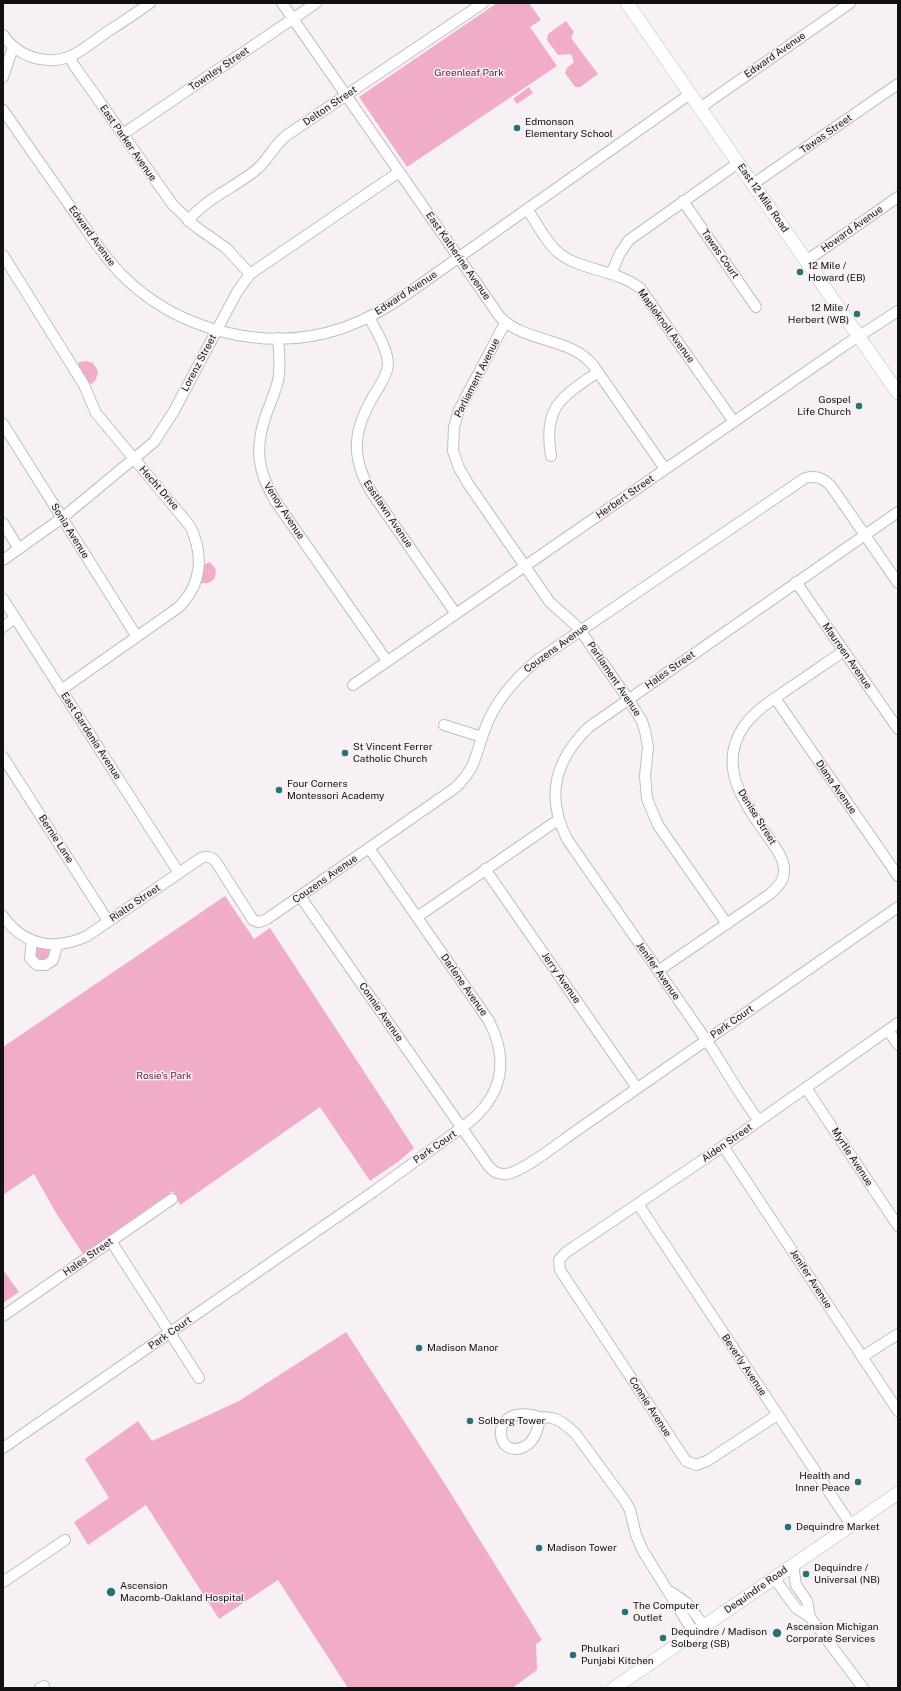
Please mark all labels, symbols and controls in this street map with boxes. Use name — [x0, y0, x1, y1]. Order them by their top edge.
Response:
street label: Edward Avenue — [742, 29, 808, 81]
street label: Townley Street — [187, 45, 251, 93]
park label: Greenleaf Park — [434, 67, 504, 79]
street label: Delton Street — [301, 84, 359, 128]
street label: East Parker Avenue — [97, 103, 159, 183]
street label: Tawas Street — [798, 112, 854, 156]
place label: Edmonson Elementary School — [525, 116, 613, 140]
marker: Edmonson Elementary School — [512, 123, 522, 133]
street label: East 12 Mile Road — [735, 161, 791, 235]
street label: Edward Avenue — [66, 203, 118, 269]
street label: Howard Avenue — [819, 203, 885, 255]
street label: East Katherine Avenue — [423, 210, 493, 302]
street label: Tawas Court — [699, 227, 741, 281]
place label: 12 Mile / Howard (EB) — [808, 260, 866, 284]
marker: 12 Mile / Howard (EB) — [795, 267, 805, 277]
street label: Edward Avenue — [373, 268, 439, 318]
street label: Mapleknoll Avenue — [635, 287, 697, 365]
place label: 12 Mile / Herbert (WB) — [788, 302, 849, 326]
marker: 12 Mile / Herbert (WB) — [852, 309, 862, 319]
street label: Lorenz Street — [179, 332, 219, 394]
street label: Parliament Avenue — [452, 336, 502, 420]
place label: Gospel Life Church — [797, 394, 851, 418]
marker: Gospel Life Church — [854, 401, 864, 411]
street label: Hecht Drive — [137, 464, 181, 512]
street label: Herbert Street — [594, 473, 656, 521]
street label: Eastlawn Avenue — [361, 478, 415, 550]
street label: Venoy Avenue — [261, 480, 307, 542]
street label: Sonia Avenue — [48, 501, 92, 561]
street label: Couzens Avenue — [522, 621, 590, 675]
street label: Maureen Avenue — [820, 621, 874, 691]
street label: Parliament Avenue — [585, 639, 643, 719]
street label: Hales Street — [643, 648, 697, 692]
street label: East Gardenia Avenue — [58, 690, 124, 782]
place label: St Vincent Ferrer Catholic Church — [353, 741, 433, 764]
marker: St Vincent Ferrer Catholic Church — [340, 748, 350, 758]
street label: Diana Avenue — [813, 758, 859, 816]
place label: Four Corners Montessori Academy — [287, 778, 384, 802]
marker: Four Corners Montessori Academy — [274, 785, 284, 795]
street label: Denise Street — [735, 787, 779, 847]
street label: Bernie Lane — [36, 813, 76, 865]
street label: Couzens Avenue — [290, 852, 360, 906]
street label: Rialto Street — [107, 882, 163, 924]
street label: Jenifer Avenue — [634, 940, 682, 1002]
street label: Jerry Avenue — [539, 950, 583, 1006]
street label: Darlene Avenue — [438, 952, 490, 1018]
street label: Connie Avenue — [356, 980, 406, 1044]
street label: Park Court — [708, 1003, 756, 1041]
park label: Rosie's Park — [136, 1070, 192, 1082]
street label: Alden Street — [699, 1121, 755, 1165]
street label: Myrtle Avenue — [829, 1126, 875, 1188]
street label: Park Court — [411, 1128, 459, 1166]
street label: Hales Street — [61, 1235, 115, 1279]
street label: Jenifer Avenue — [787, 1247, 835, 1311]
street label: Park Court — [146, 1314, 194, 1352]
street label: Beverly Avenue — [719, 1332, 769, 1398]
place label: Madison Manor — [427, 1342, 498, 1354]
marker: Madison Manor — [414, 1343, 424, 1353]
street label: Connie Avenue — [626, 1375, 674, 1439]
place label: Solberg Tower — [478, 1415, 545, 1427]
marker: Solberg Tower — [465, 1416, 475, 1426]
place label: Health and Inner Peace — [795, 1470, 850, 1494]
marker: Health and Inner Peace — [853, 1477, 863, 1487]
place label: Dequindre Market — [796, 1521, 880, 1533]
marker: Dequindre Market — [783, 1522, 793, 1532]
place label: Madison Tower — [547, 1542, 617, 1554]
marker: Madison Tower — [534, 1543, 544, 1553]
place label: Dequindre / Universal (NB) — [814, 1562, 880, 1586]
street label: Dequindre Road — [722, 1564, 790, 1616]
marker: Dequindre / Universal (NB) — [801, 1569, 811, 1579]
place label: Ascension Macomb-Oakland Hospital — [120, 1580, 244, 1604]
marker: Ascension Macomb-Oakland Hospital — [105, 1586, 117, 1598]
place label: The Computer Outlet — [633, 1600, 699, 1624]
marker: The Computer Outlet — [620, 1607, 630, 1617]
place label: Ascension Michigan Corporate Services — [786, 1621, 878, 1644]
place label: Dequindre / Madison Solberg (SB) — [671, 1626, 767, 1650]
marker: Ascension Michigan Corporate Services — [771, 1627, 783, 1639]
marker: Dequindre / Madison Solberg (SB) — [658, 1633, 668, 1643]
place label: Phulkari Punjabi Kitchen — [581, 1643, 654, 1666]
marker: Phulkari Punjabi Kitchen — [568, 1650, 578, 1660]

